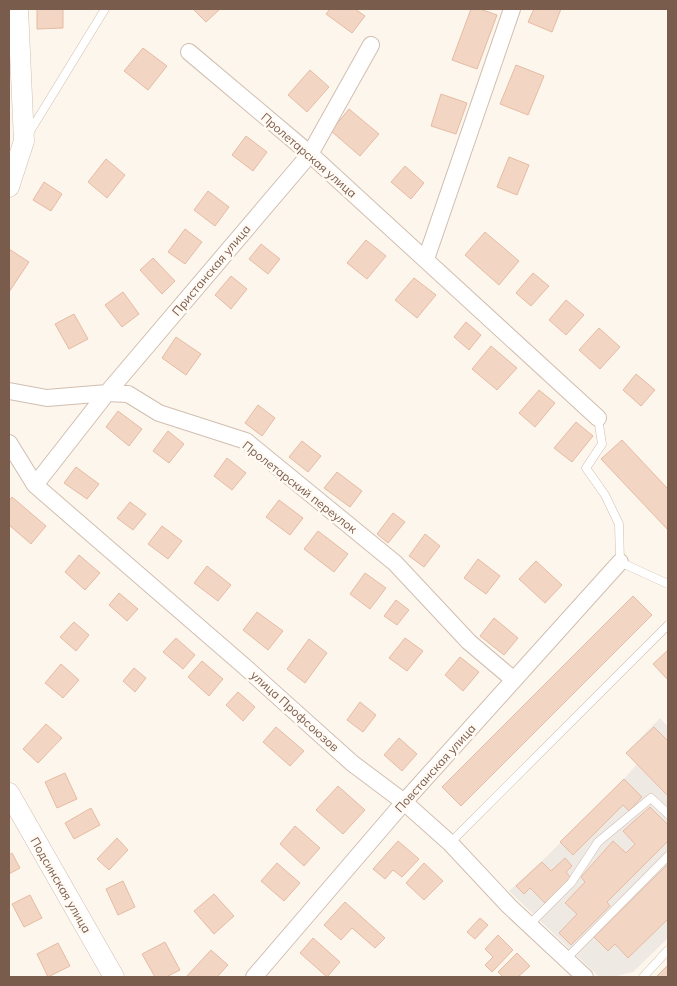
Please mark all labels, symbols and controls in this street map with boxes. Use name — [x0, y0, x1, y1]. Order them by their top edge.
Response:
street label: Пролетарская улица — [258, 109, 360, 201]
street label: Пристанская улица — [169, 221, 253, 319]
street label: Пролетарский переулок — [240, 438, 361, 537]
street label: улица Профсоюзов — [248, 667, 342, 755]
street label: Повстанская улица — [391, 721, 479, 815]
street label: Подсинская улица — [27, 834, 95, 936]

